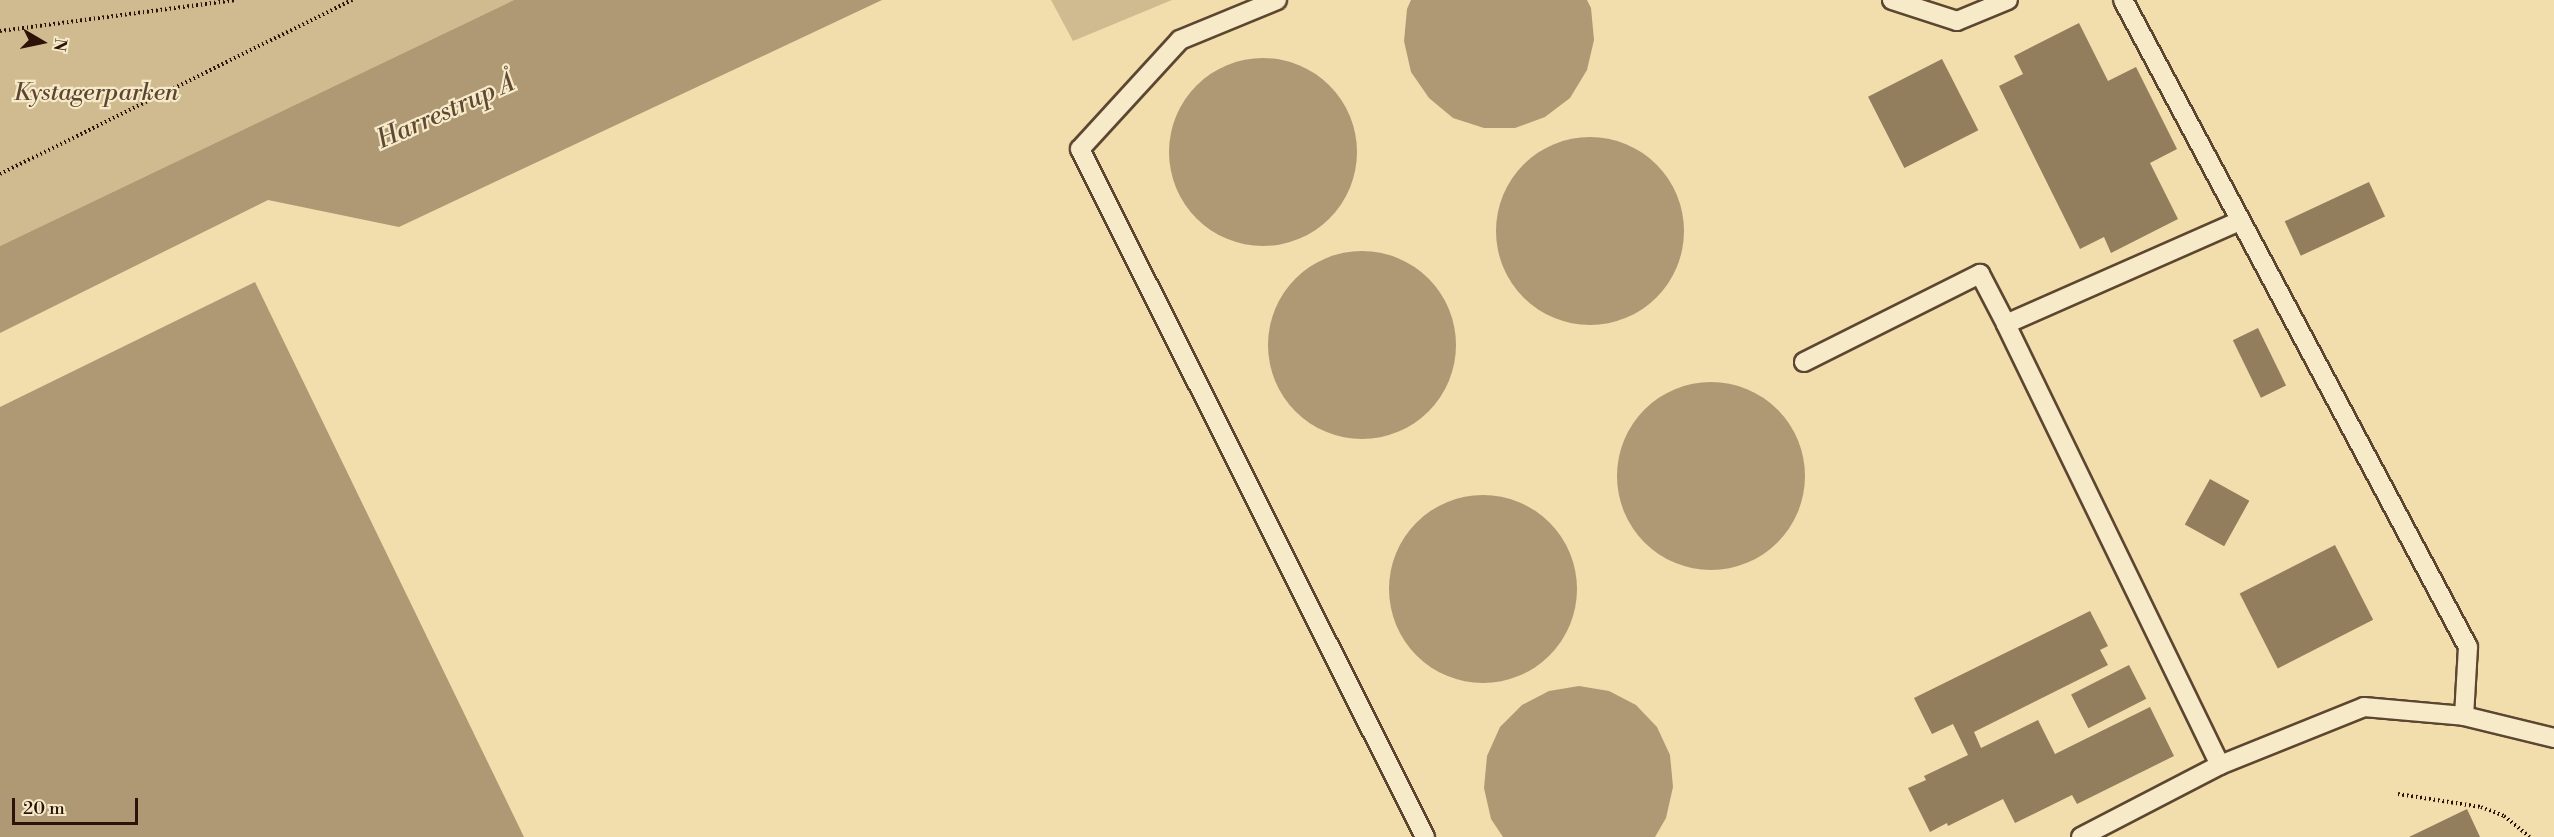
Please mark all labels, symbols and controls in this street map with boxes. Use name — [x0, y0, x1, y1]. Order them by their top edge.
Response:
north arrow — [12, 12, 72, 72]
text: N — [49, 37, 71, 53]
water label: Harrestrup Å — [372, 68, 520, 156]
park label: Kystagerparken — [14, 80, 178, 108]
scale bar — [15, 786, 141, 824]
text: 20 m — [23, 797, 65, 820]

